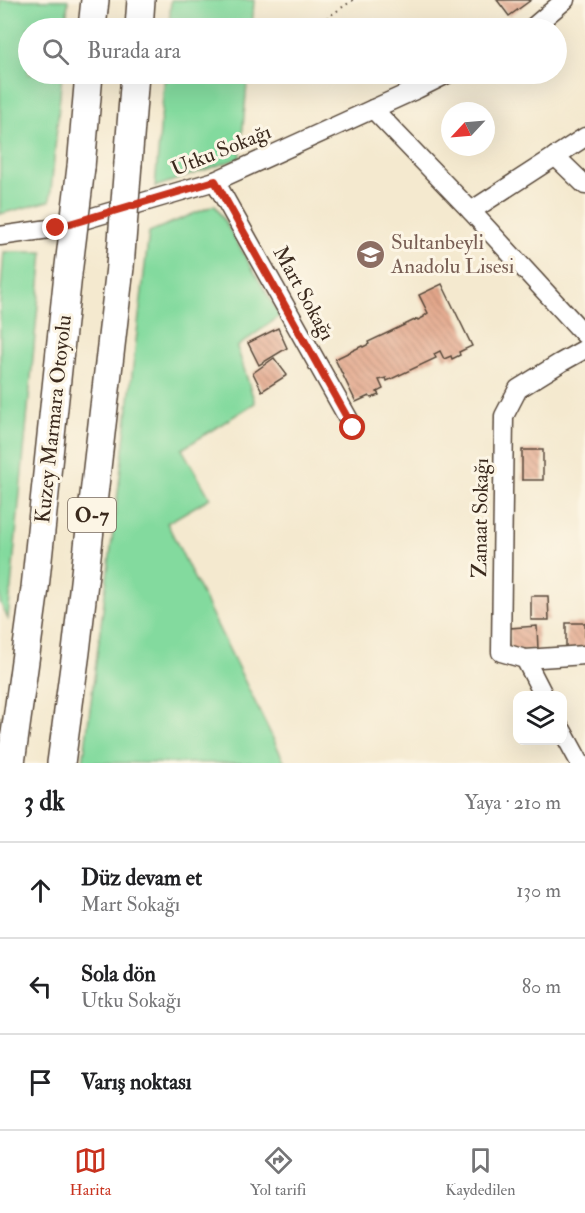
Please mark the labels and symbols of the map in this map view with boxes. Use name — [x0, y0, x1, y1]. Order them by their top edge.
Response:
north arrow — [441, 102, 495, 156]
street label: Utku Sokağı — [167, 118, 275, 183]
route end — [42, 214, 68, 240]
place label: Sultanbeyli Anadolu Lisesi — [390, 229, 515, 280]
school or university icon: Sultanbeyli Anadolu Lisesi — [354, 238, 386, 270]
street label: Mart Sokağı — [267, 241, 341, 346]
street label: Kuzey Marmara Otoyolu — [29, 313, 78, 525]
route start — [339, 414, 365, 440]
street label: Zanaat Sokağı — [466, 457, 495, 578]
road number: O-7 — [68, 498, 116, 532]

